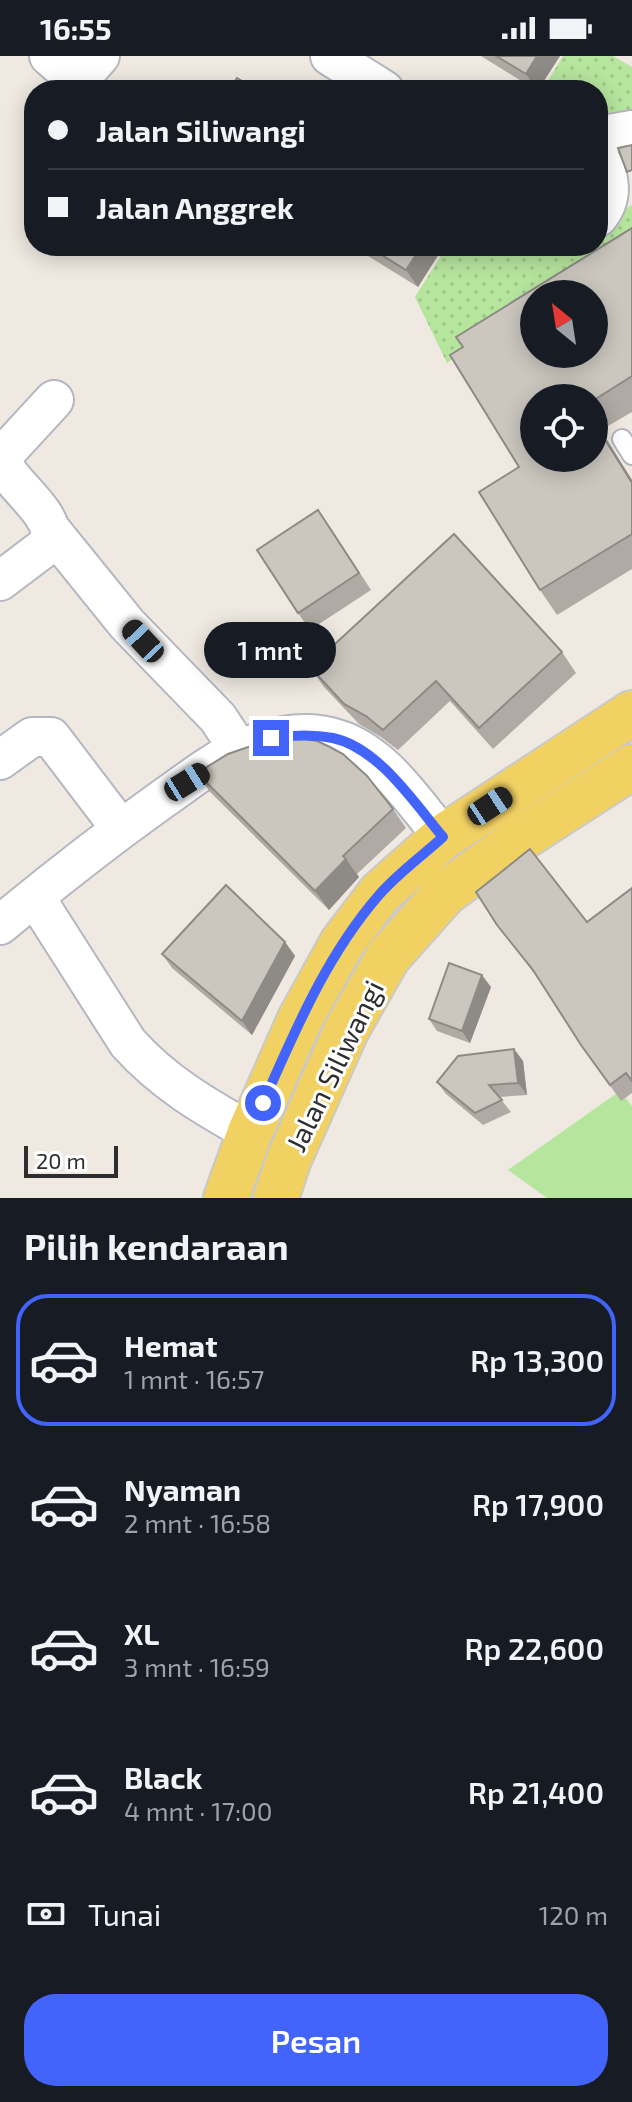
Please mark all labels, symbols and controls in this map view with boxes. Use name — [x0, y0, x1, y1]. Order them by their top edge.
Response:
text: 16:55 — [40, 10, 112, 46]
text: Jalan Siliwangi — [96, 112, 306, 148]
text: Jalan Anggrek — [96, 189, 294, 225]
north arrow — [520, 280, 608, 368]
map controls — [520, 280, 608, 472]
button: locate — [520, 384, 608, 472]
car — [118, 615, 168, 667]
callout: 1 mnt — [205, 622, 337, 678]
text: 1 mnt — [237, 634, 303, 665]
route end — [253, 720, 289, 756]
car — [160, 759, 214, 805]
car — [463, 783, 517, 829]
street label: Jalan Siliwangi — [278, 974, 390, 1157]
route start — [245, 1085, 281, 1121]
scale bar — [24, 1142, 118, 1178]
text: 20 m — [36, 1147, 86, 1173]
text: Pilih kendaraan — [24, 1224, 289, 1267]
icon: car — [28, 1324, 100, 1396]
text: Hemat — [124, 1327, 217, 1363]
text: Rp 13,300 — [470, 1342, 604, 1378]
text: 1 mnt · 16:57 — [124, 1363, 264, 1394]
icon: car — [28, 1468, 100, 1540]
text: Nyaman — [124, 1471, 241, 1507]
text: Rp 17,900 — [472, 1486, 604, 1522]
text: 2 mnt · 16:58 — [124, 1507, 271, 1538]
icon: car — [28, 1612, 100, 1684]
text: XL — [124, 1615, 159, 1651]
text: Rp 22,600 — [465, 1630, 604, 1666]
text: 3 mnt · 16:59 — [124, 1651, 270, 1682]
icon: car — [28, 1756, 100, 1828]
text: Black — [124, 1759, 202, 1795]
text: Rp 21,400 — [468, 1774, 604, 1810]
text: 4 mnt · 17:00 — [124, 1795, 272, 1826]
icon: cash — [24, 1892, 68, 1936]
text: Tunai — [88, 1896, 161, 1932]
text: 120 m — [539, 1899, 608, 1930]
button: Pesan — [24, 1994, 608, 2086]

